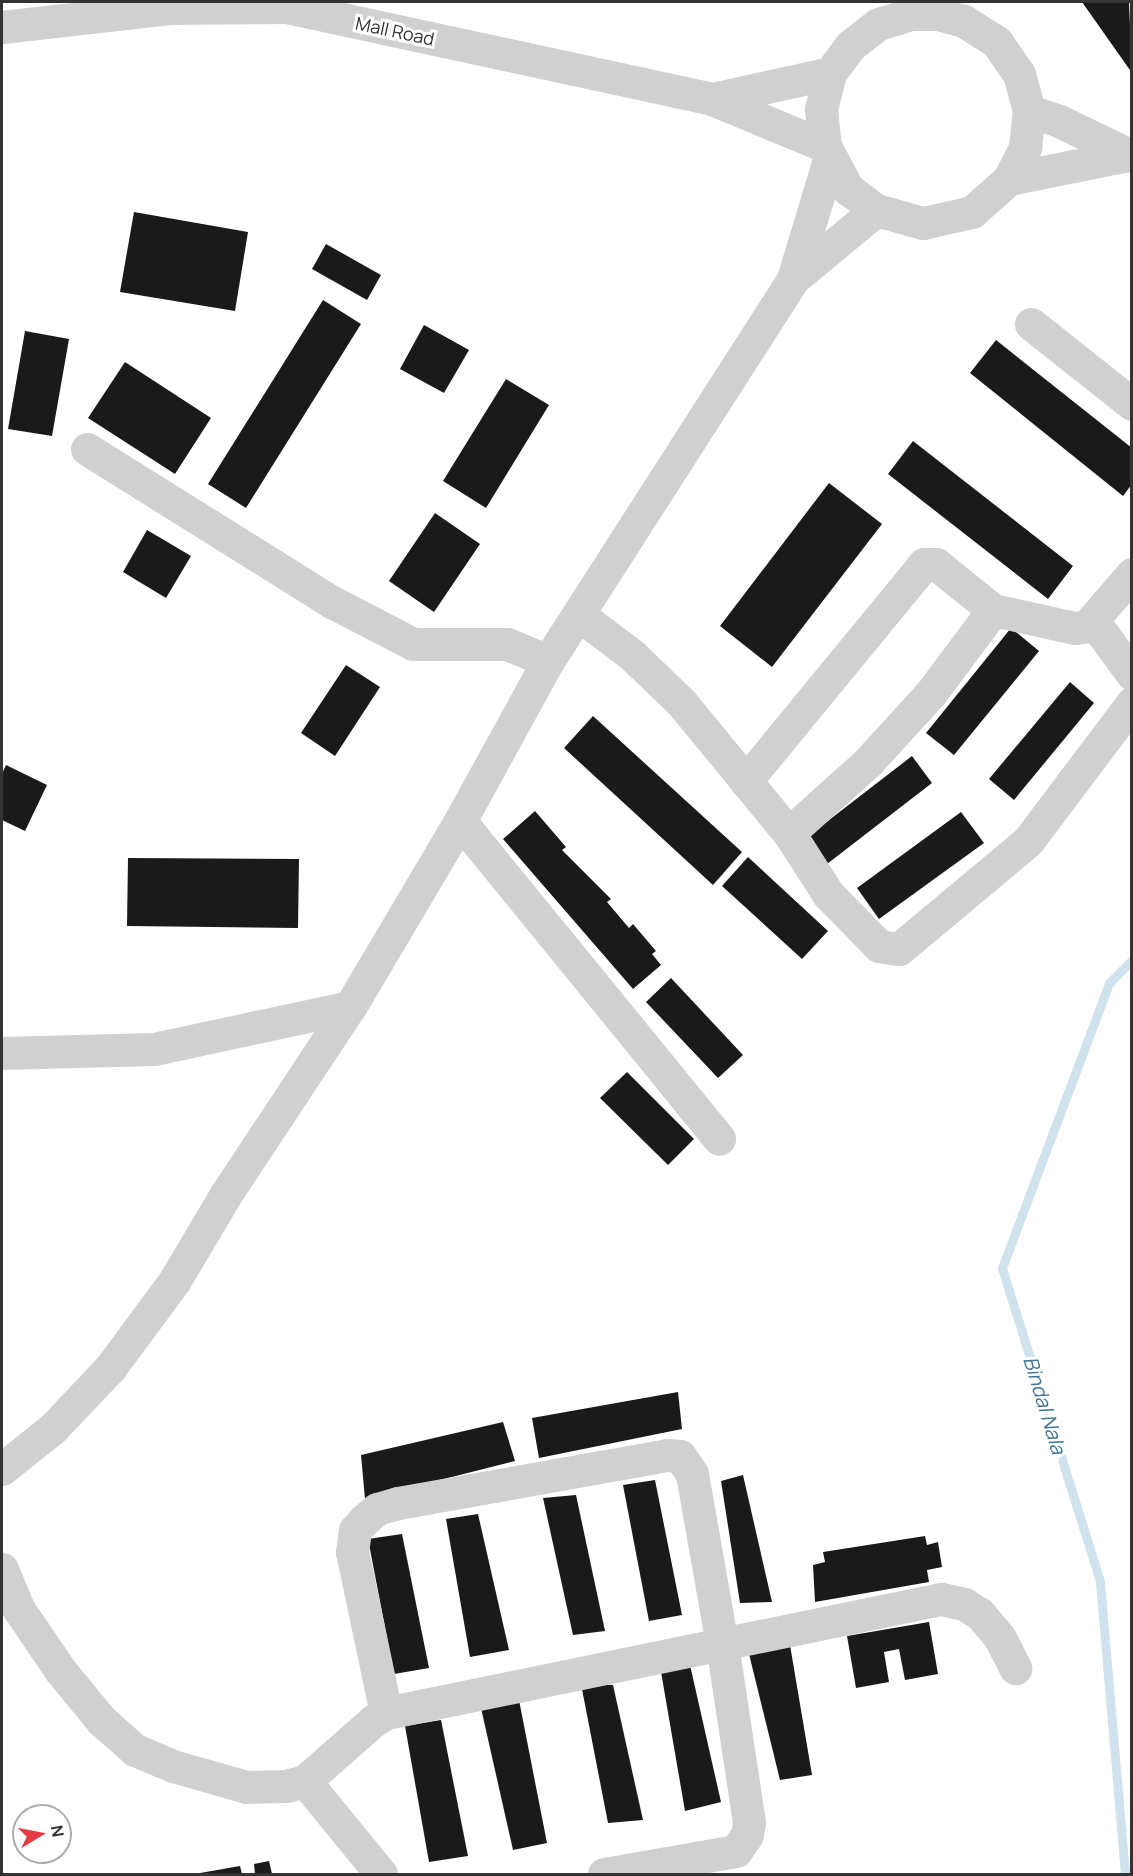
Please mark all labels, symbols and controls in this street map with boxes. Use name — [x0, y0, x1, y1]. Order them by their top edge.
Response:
street label: Mall Road — [354, 12, 436, 50]
water label: Bindal Nala — [1019, 1353, 1071, 1457]
north arrow — [12, 1804, 72, 1864]
text: N — [46, 1824, 70, 1839]

